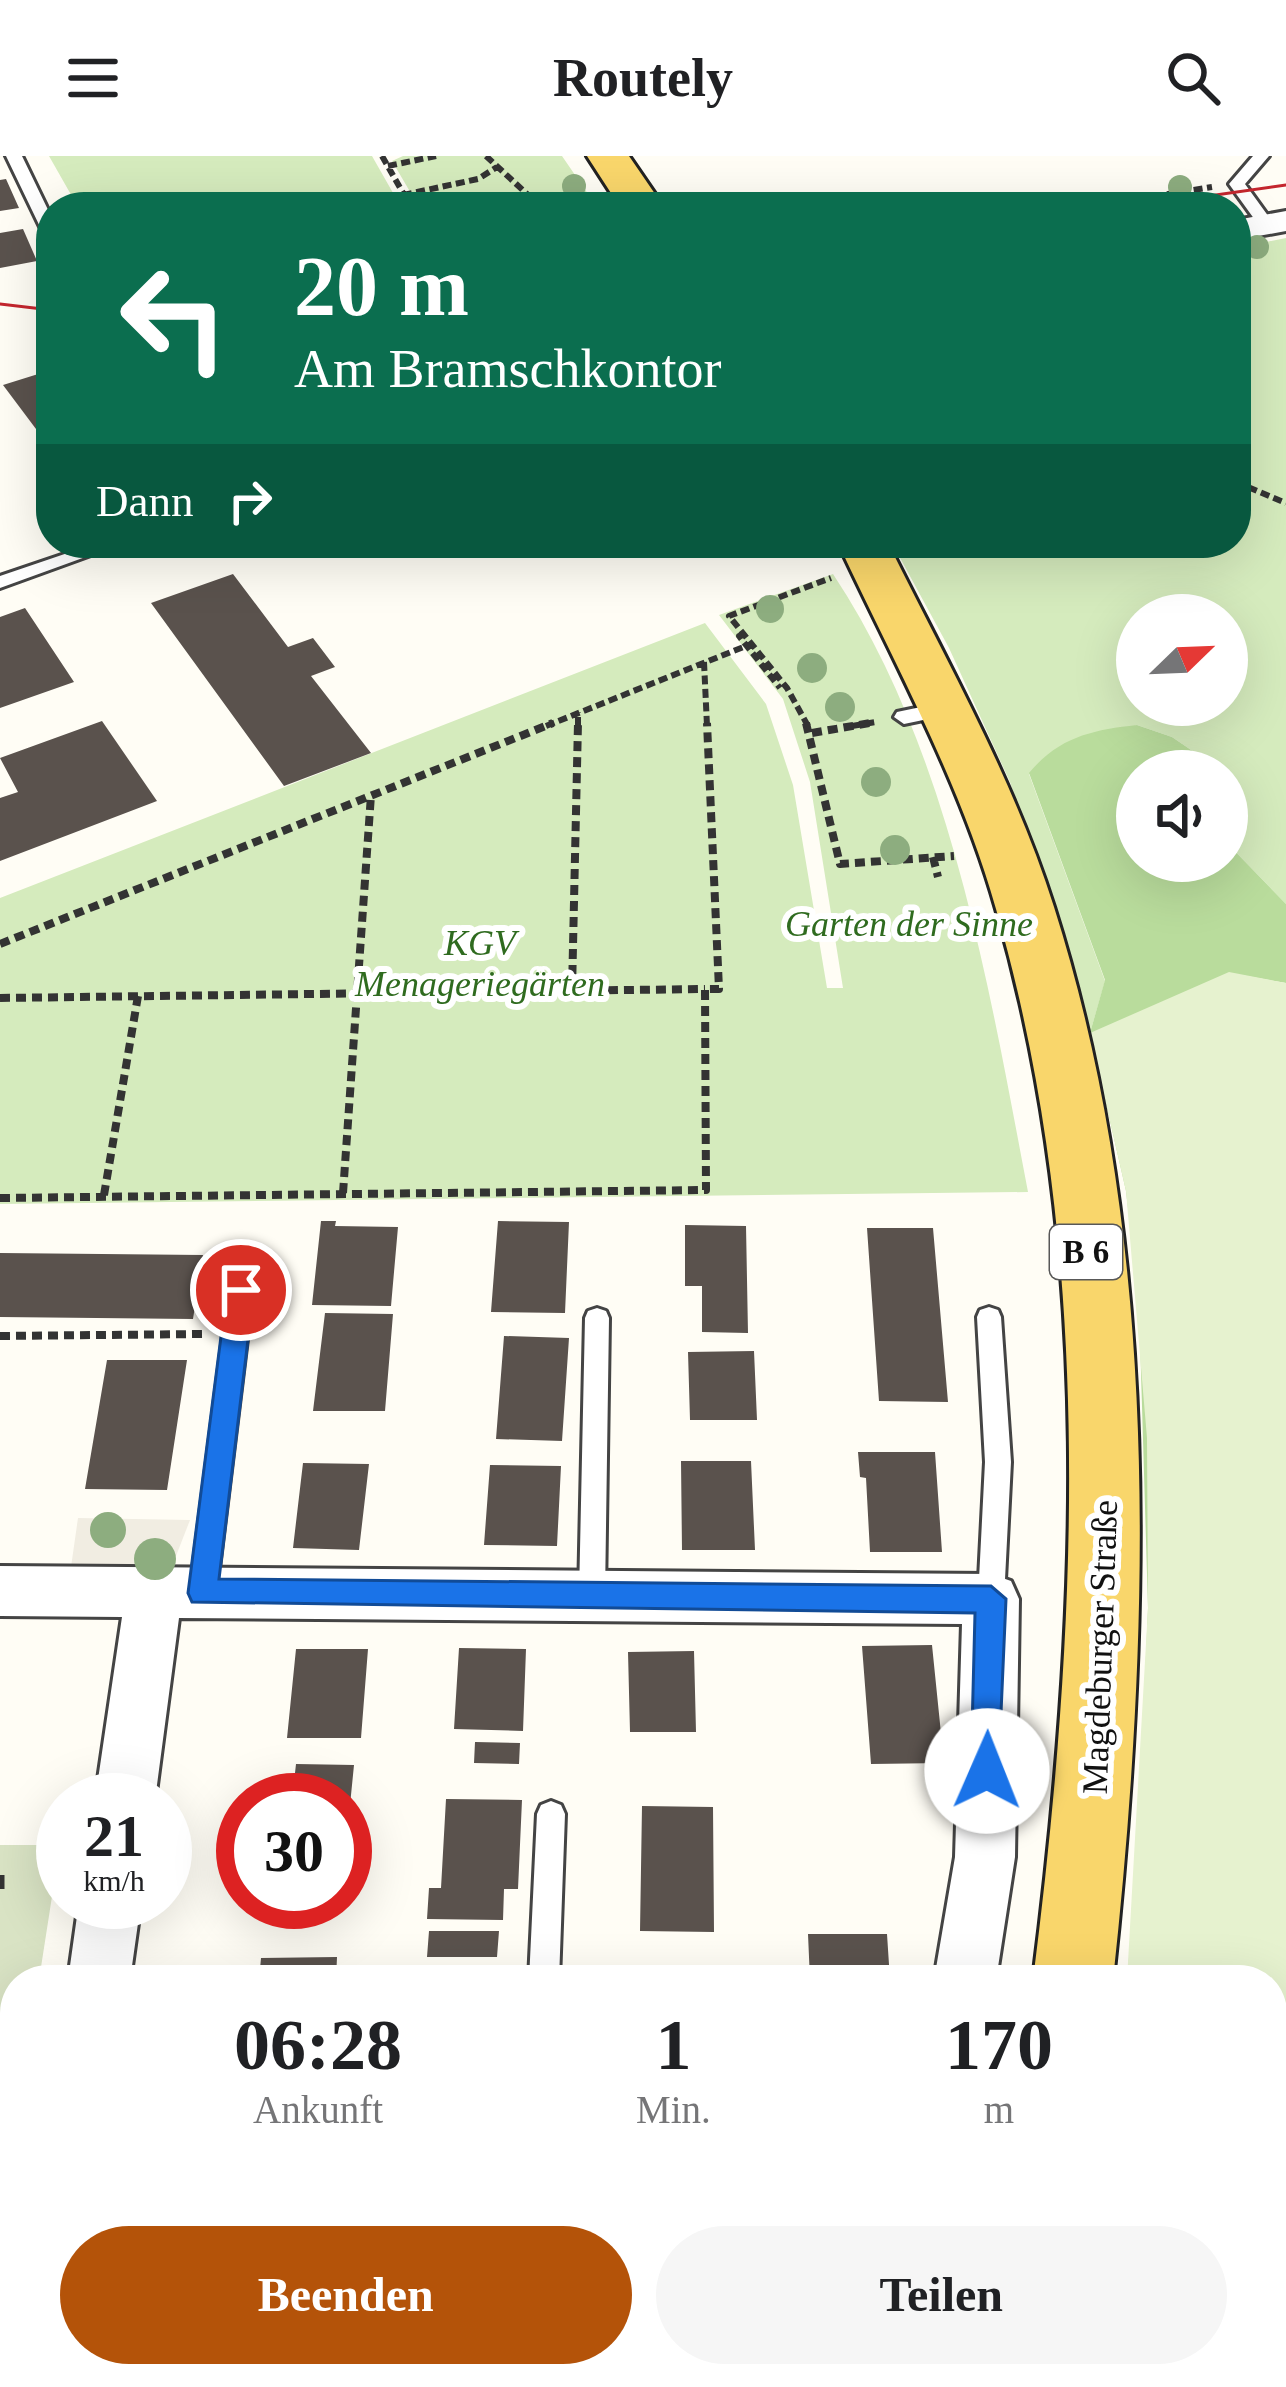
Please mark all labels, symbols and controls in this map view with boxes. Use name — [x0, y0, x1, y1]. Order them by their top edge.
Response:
icon: menu — [60, 45, 126, 111]
icon: search — [1160, 45, 1226, 111]
text: Routely — [553, 48, 733, 108]
icon: left — [96, 240, 252, 396]
text: 20 m — [294, 240, 469, 333]
text: Am Bramschkontor — [294, 339, 721, 399]
icon: right — [217, 468, 283, 534]
text: Dann — [96, 476, 193, 526]
north arrow — [1116, 594, 1248, 726]
map controls — [1116, 594, 1248, 882]
button: sound — [1116, 750, 1248, 882]
park label: Garten der Sinne — [785, 904, 1033, 944]
park label: KGV Menageriegärten — [354, 923, 605, 1004]
road number: B 6 — [1050, 1225, 1122, 1279]
pin — [190, 1239, 292, 1341]
icon: arrive — [208, 1257, 274, 1323]
street label: Magdeburger Straße — [1075, 1499, 1125, 1795]
position arrow — [924, 1708, 1050, 1834]
speed limit sign: 30 — [216, 1773, 372, 1929]
text: 21 — [84, 1803, 144, 1869]
text: km/h — [83, 1864, 145, 1897]
text: 06:28 — [234, 2005, 402, 2085]
text: 1 — [655, 2005, 691, 2085]
text: 170 — [945, 2005, 1053, 2085]
text: Ankunft — [253, 2088, 383, 2131]
text: Min. — [636, 2088, 711, 2131]
text: m — [984, 2088, 1014, 2131]
button: Beenden — [60, 2226, 632, 2364]
button: Teilen — [656, 2226, 1227, 2364]

